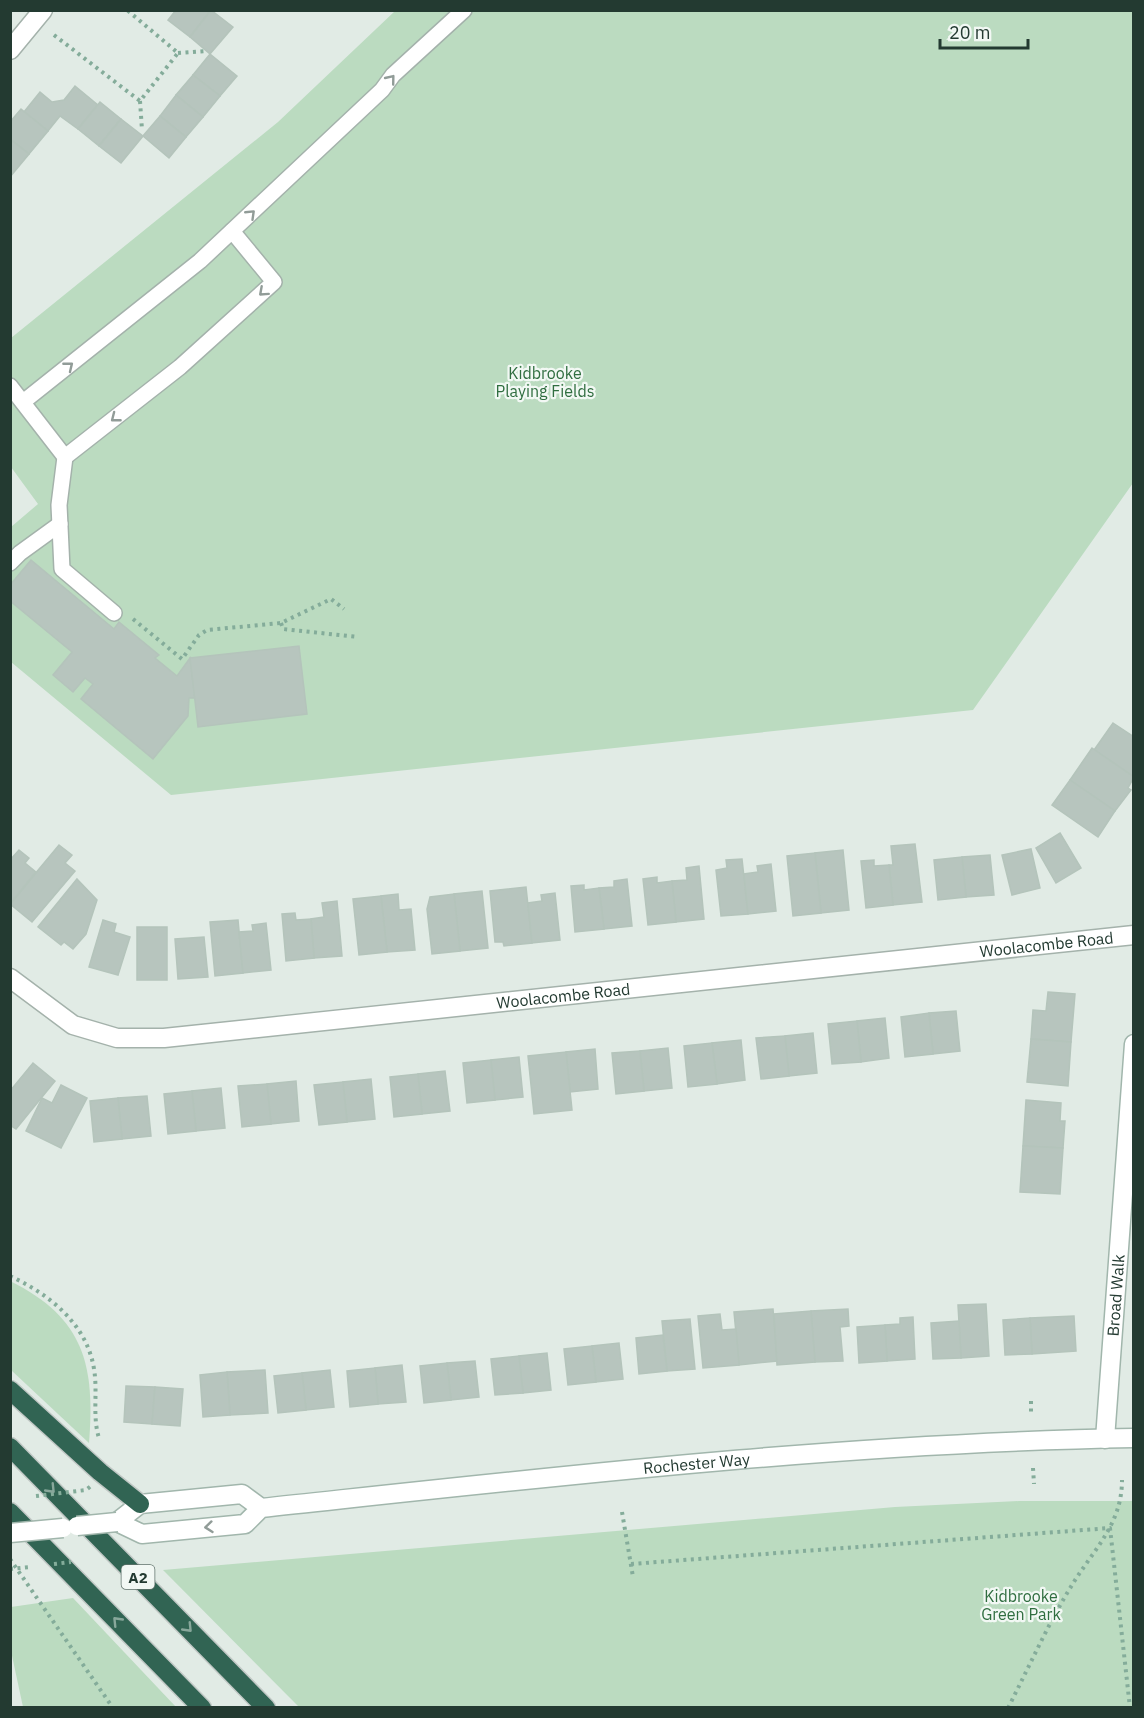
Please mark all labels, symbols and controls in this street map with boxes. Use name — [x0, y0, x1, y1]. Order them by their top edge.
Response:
scale bar — [940, 12, 1028, 50]
text: 20 m — [949, 21, 991, 44]
one-way arrow — [384, 74, 395, 85]
one-way arrow — [243, 210, 254, 221]
one-way arrow — [259, 284, 270, 295]
one-way arrow — [62, 362, 73, 373]
park label: Kidbrooke Playing Fields — [496, 363, 594, 401]
one-way arrow — [111, 410, 122, 421]
street label: Woolacombe Road — [979, 927, 1114, 961]
street label: Woolacombe Road — [495, 979, 631, 1013]
street label: Broad Walk — [1103, 1253, 1129, 1337]
street label: Rochester Way — [642, 1449, 751, 1478]
one-way arrow — [44, 1481, 55, 1492]
one-way arrow — [204, 1520, 213, 1533]
road number: A2 — [122, 1565, 154, 1589]
park label: Kidbrooke Green Park — [981, 1586, 1061, 1624]
one-way arrow — [113, 1617, 124, 1627]
one-way arrow — [181, 1622, 192, 1632]

